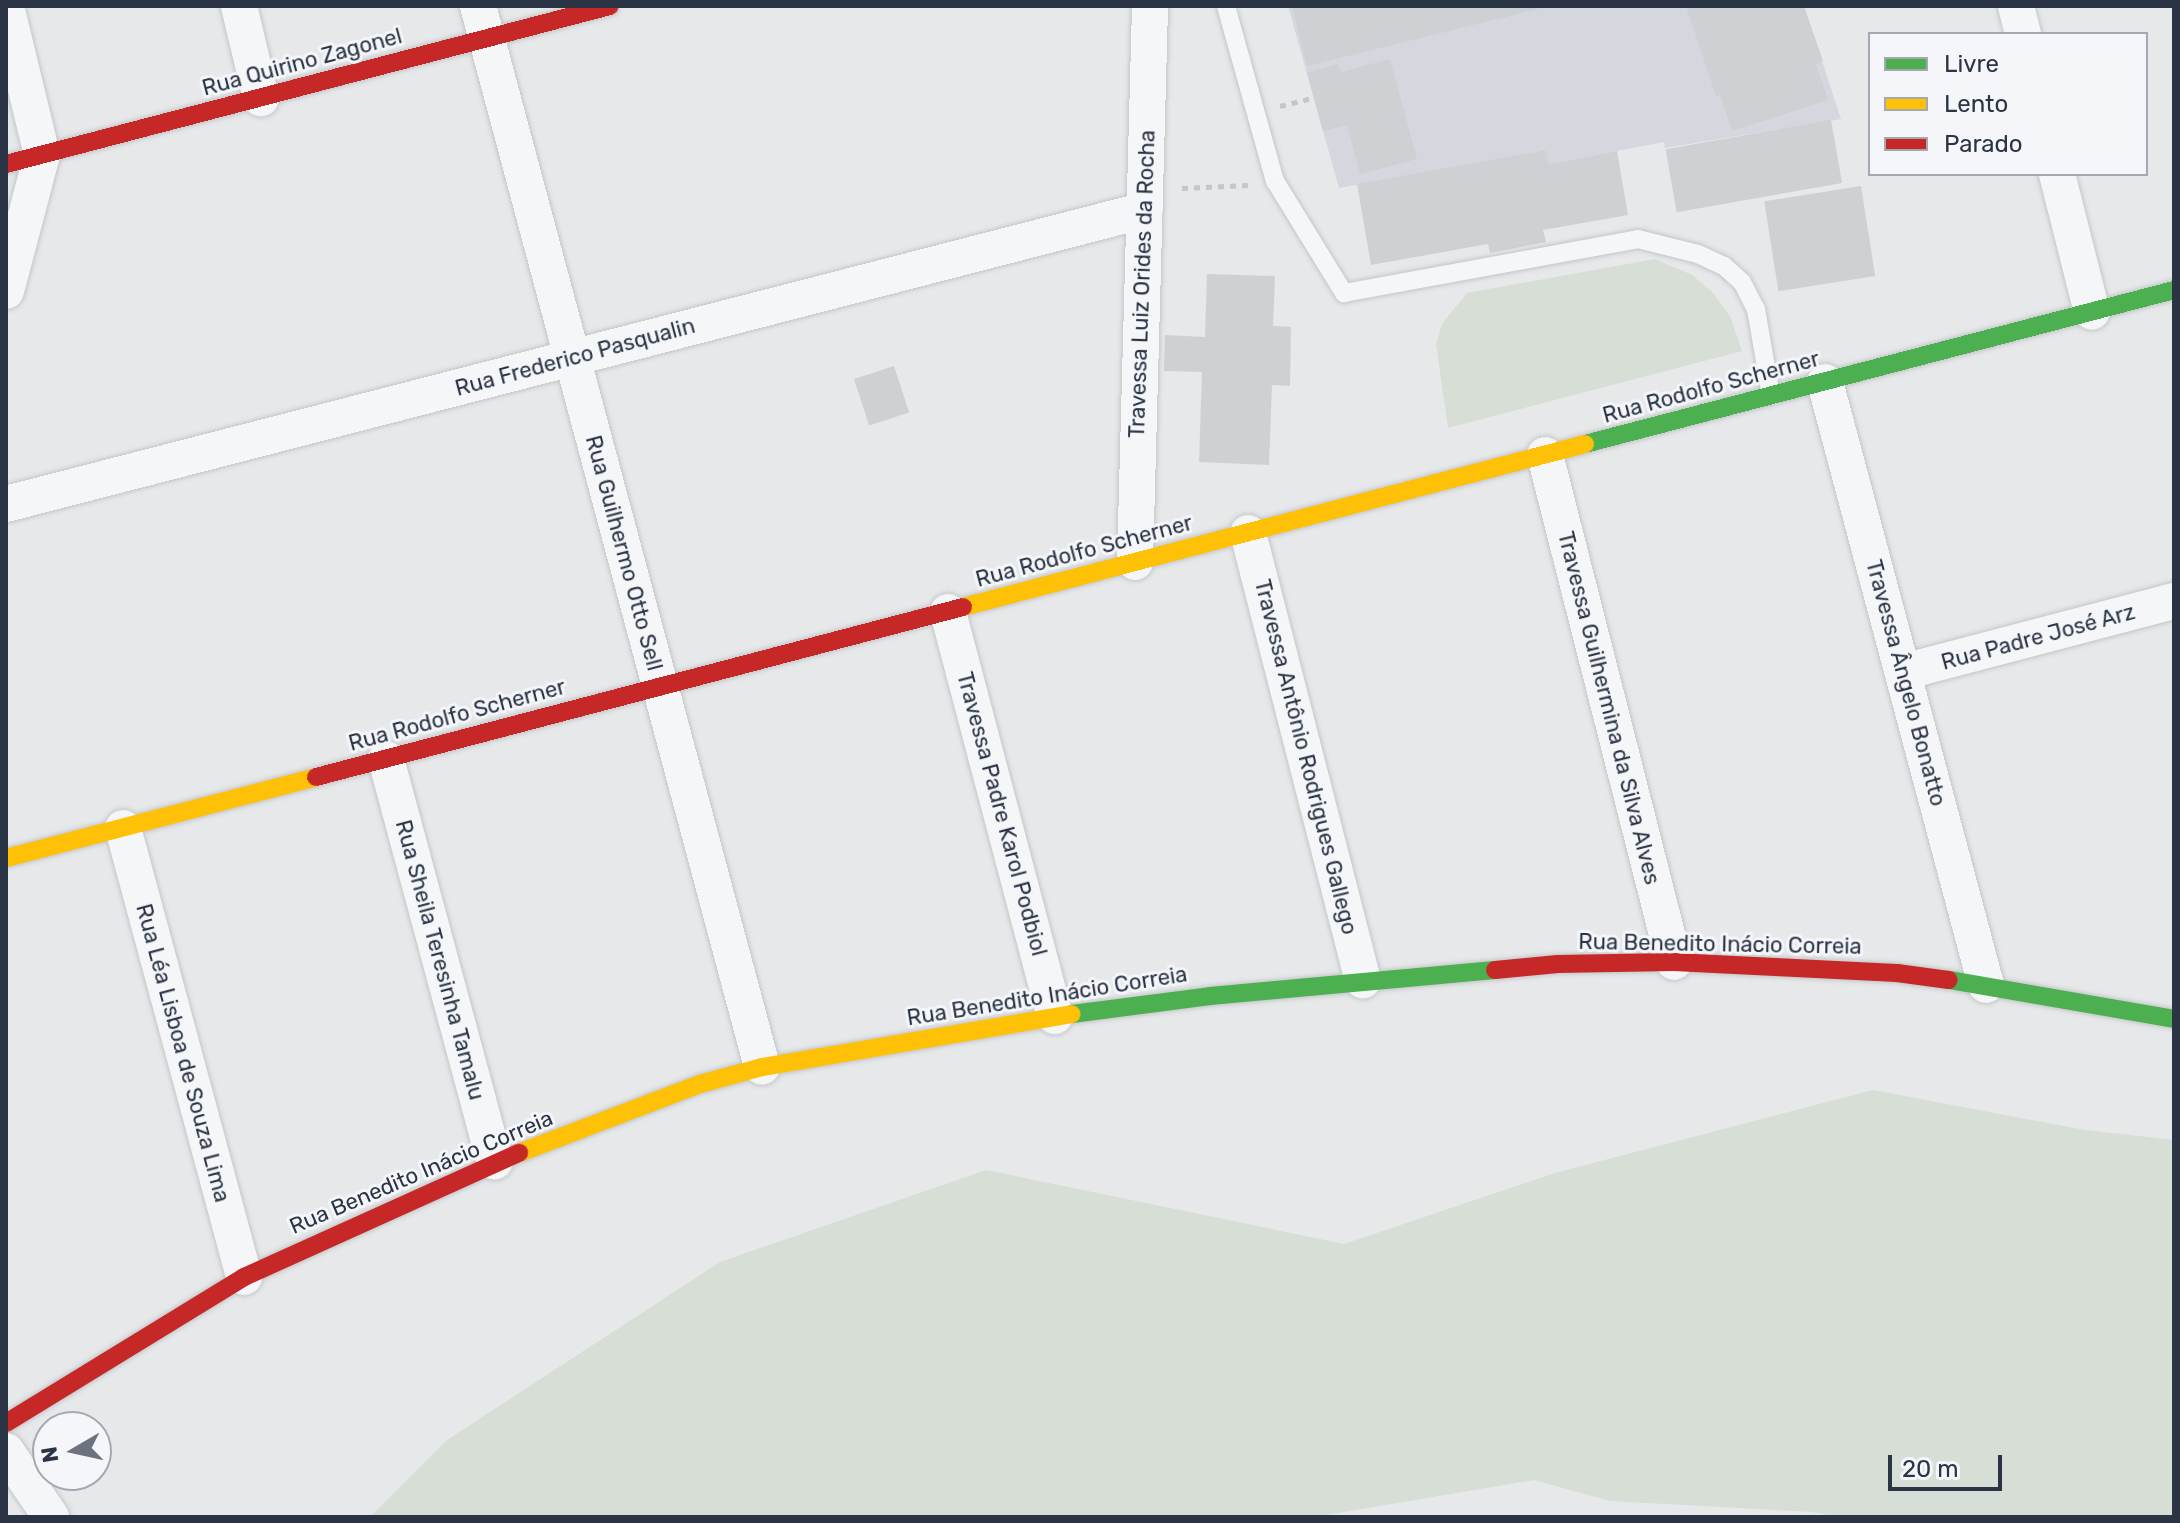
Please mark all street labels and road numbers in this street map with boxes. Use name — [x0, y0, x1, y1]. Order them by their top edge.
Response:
street label: Rua Quirino Zagonel — [199, 23, 405, 101]
street label: Travessa Luiz Orides da Rocha — [1123, 130, 1161, 438]
street label: Rua Frederico Pasqualin — [452, 312, 698, 402]
street label: Rua Rodolfo Scherner — [1600, 345, 1822, 429]
street label: Rua Guilhermo Otto Sell — [580, 432, 668, 674]
street label: Rua Rodolfo Scherner — [973, 509, 1195, 593]
street label: Travessa Guilhermina da Silva Alves — [1552, 528, 1666, 888]
street label: Travessa Ângelo Bonatto — [1860, 557, 1952, 809]
street label: Travessa Antônio Rodrigues Gallego — [1249, 576, 1363, 938]
street label: Rua Padre José Arz — [1938, 598, 2138, 676]
street label: Travessa Padre Karol Podbiol — [951, 669, 1053, 959]
street label: Rua Rodolfo Scherner — [346, 673, 568, 757]
street label: Rua Sheila Teresinha Tamalu — [390, 816, 490, 1104]
street label: Rua Léa Lisboa de Souza Lima — [130, 901, 236, 1205]
street label: Rua Benedito Inácio Correia — [1578, 928, 1862, 960]
street label: Rua Benedito Inácio Correia — [905, 961, 1189, 1031]
street label: Rua Benedito Inácio Correia — [285, 1104, 557, 1240]

